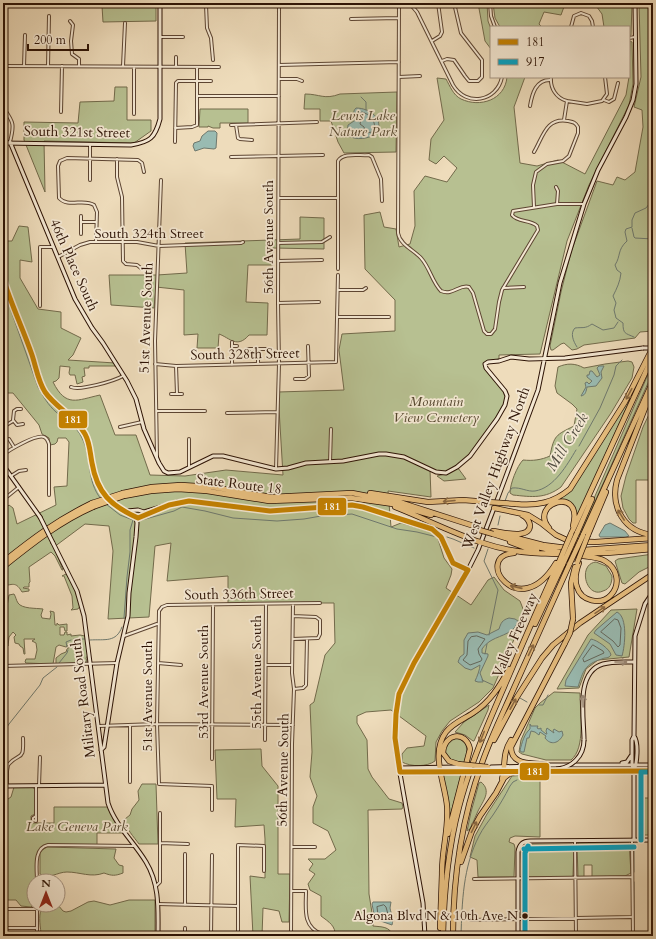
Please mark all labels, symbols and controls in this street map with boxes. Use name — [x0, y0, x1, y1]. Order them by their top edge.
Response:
scale bar — [28, 26, 88, 52]
legend — [490, 26, 630, 78]
text: 200 m — [34, 32, 67, 48]
text: 181 — [526, 34, 544, 50]
text: 917 — [526, 54, 544, 70]
park label: Lewis Lake Nature Park — [329, 106, 397, 141]
street label: South 321st Street — [24, 122, 131, 142]
street label: 56th Avenue South — [259, 180, 278, 294]
street label: 46th Place South — [45, 216, 103, 314]
street label: South 324th Street — [94, 224, 204, 243]
street label: 51st Avenue South — [135, 262, 157, 374]
street label: South 328th Street — [190, 344, 300, 364]
street label: West Valley Highway North — [457, 384, 534, 553]
one-way arrow — [625, 388, 633, 400]
park label: Mountain View Cemetery — [393, 392, 479, 427]
water label: Mill Creek — [541, 409, 593, 475]
line badge: 181 — [58, 410, 88, 429]
text: 181 — [65, 412, 81, 427]
street label: State Route 18 — [195, 469, 283, 499]
line badge: 181 — [317, 497, 347, 516]
one-way arrow — [443, 498, 456, 505]
text: 181 — [324, 499, 340, 514]
one-way arrow — [617, 509, 625, 521]
one-way arrow — [510, 583, 523, 591]
street label: South 336th Street — [184, 584, 294, 604]
street label: Valley Freeway — [488, 589, 543, 681]
one-way arrow — [594, 606, 605, 614]
street label: 55th Avenue South — [247, 615, 266, 729]
street label: 53rd Avenue South — [194, 625, 213, 739]
street label: Military Road South — [66, 637, 100, 759]
street label: 51st Avenue South — [138, 640, 157, 751]
one-way arrow — [528, 645, 535, 657]
one-way arrow — [614, 658, 627, 666]
one-way arrow — [580, 695, 587, 708]
one-way arrow — [510, 698, 518, 710]
street label: 56th Avenue South — [273, 713, 293, 827]
one-way arrow — [478, 731, 486, 743]
line badge: 181 — [519, 762, 550, 781]
text: 181 — [527, 764, 543, 779]
park label: Lake Geneva Park — [26, 817, 128, 836]
one-way arrow — [471, 821, 478, 833]
north arrow — [26, 873, 66, 913]
text: N — [41, 876, 51, 891]
place label: Algona Blvd N & 10th Ave N — [353, 907, 518, 925]
marker: Algona Blvd N & 10th Ave N — [520, 911, 530, 921]

